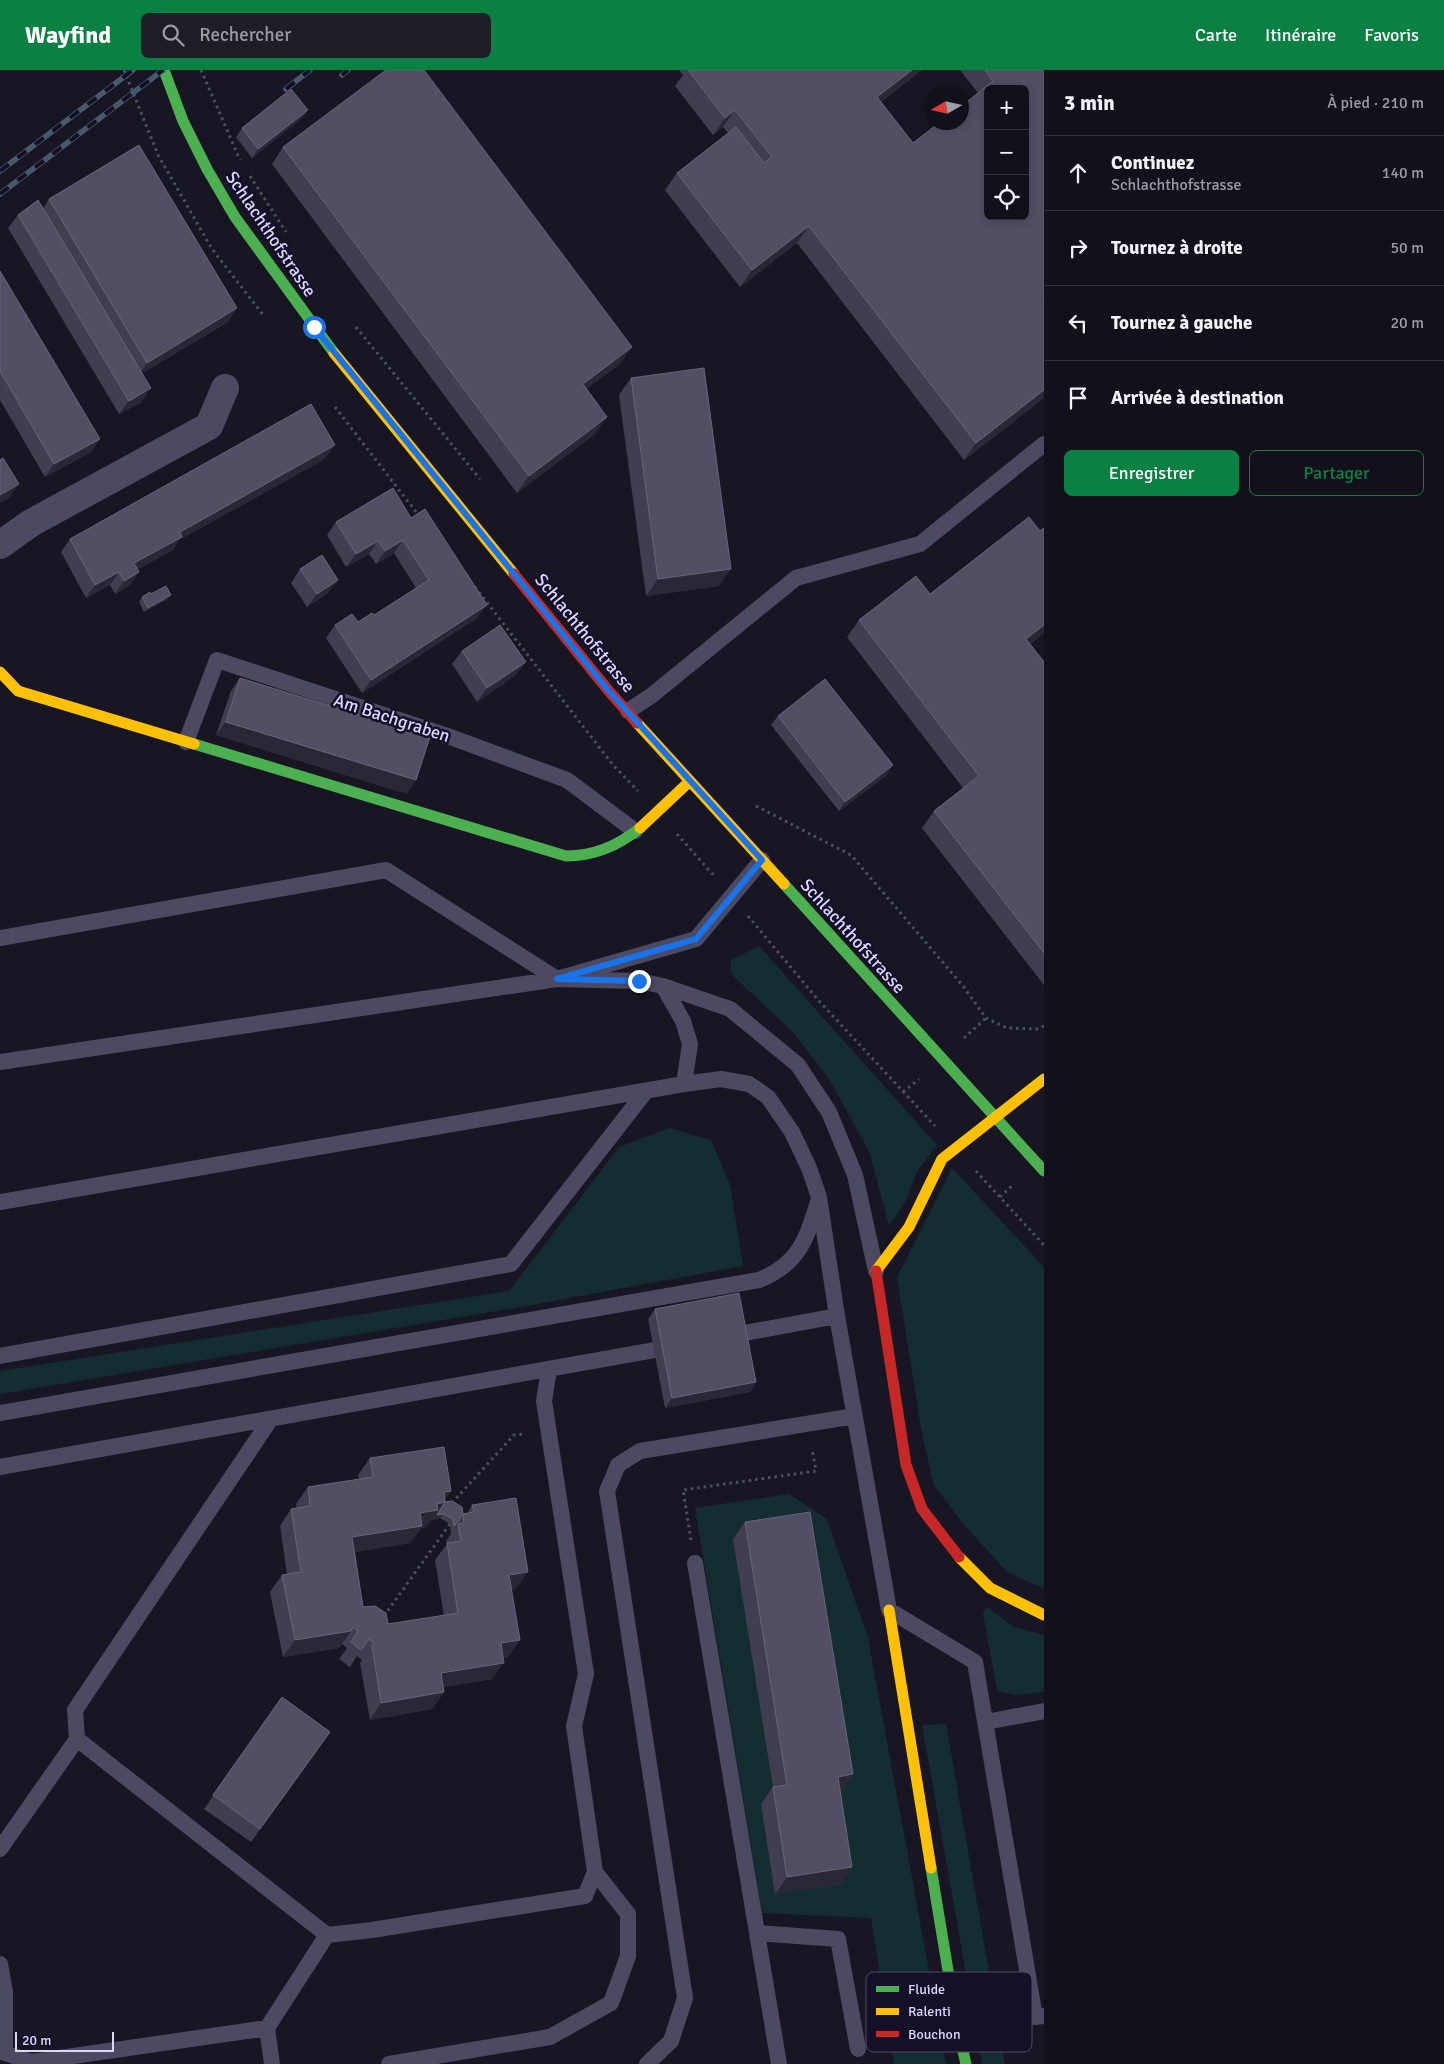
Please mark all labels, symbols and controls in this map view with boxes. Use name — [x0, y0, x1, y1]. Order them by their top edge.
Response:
search box — [141, 13, 491, 58]
text: Wayfind — [25, 20, 111, 50]
icon: search — [159, 21, 187, 49]
text: Rechercher — [199, 23, 291, 47]
text: Carte — [1195, 24, 1237, 46]
text: Itinéraire — [1265, 24, 1336, 46]
text: Favoris — [1364, 24, 1419, 46]
north arrow — [924, 85, 969, 130]
map controls — [984, 85, 1029, 220]
button: + — [984, 85, 1029, 130]
text: 3 min — [1064, 90, 1115, 116]
text: À pied · 210 m — [1327, 93, 1424, 113]
button: − — [984, 130, 1029, 175]
text: Continuez — [1111, 151, 1194, 175]
icon: ahead — [1064, 159, 1092, 187]
text: 140 m — [1382, 163, 1424, 183]
street label: Schlachthofstrasse — [221, 167, 321, 301]
button: locate — [984, 175, 1029, 220]
text: Schlachthofstrasse — [1111, 175, 1242, 195]
icon: right — [1064, 234, 1092, 262]
text: Tournez à droite — [1111, 236, 1243, 260]
text: 50 m — [1390, 238, 1424, 258]
icon: left — [1064, 309, 1092, 337]
text: Tournez à gauche — [1111, 311, 1252, 335]
text: 20 m — [1390, 313, 1424, 333]
route start — [303, 316, 326, 339]
icon: arrive — [1064, 384, 1092, 412]
text: Arrivée à destination — [1111, 386, 1284, 410]
button: Enregistrer — [1064, 450, 1239, 496]
button: Partager — [1249, 450, 1424, 496]
street label: Schlachthofstrasse — [530, 569, 640, 697]
street label: Am Bachgraben — [331, 689, 453, 747]
street label: Schlachthofstrasse — [796, 874, 910, 998]
route end — [628, 970, 651, 993]
legend — [866, 1972, 1032, 2052]
text: Fluide — [908, 1981, 945, 1998]
text: Ralenti — [908, 2003, 951, 2020]
text: Bouchon — [908, 2026, 961, 2043]
scale bar — [15, 2029, 114, 2052]
text: 20 m — [22, 2032, 51, 2049]

